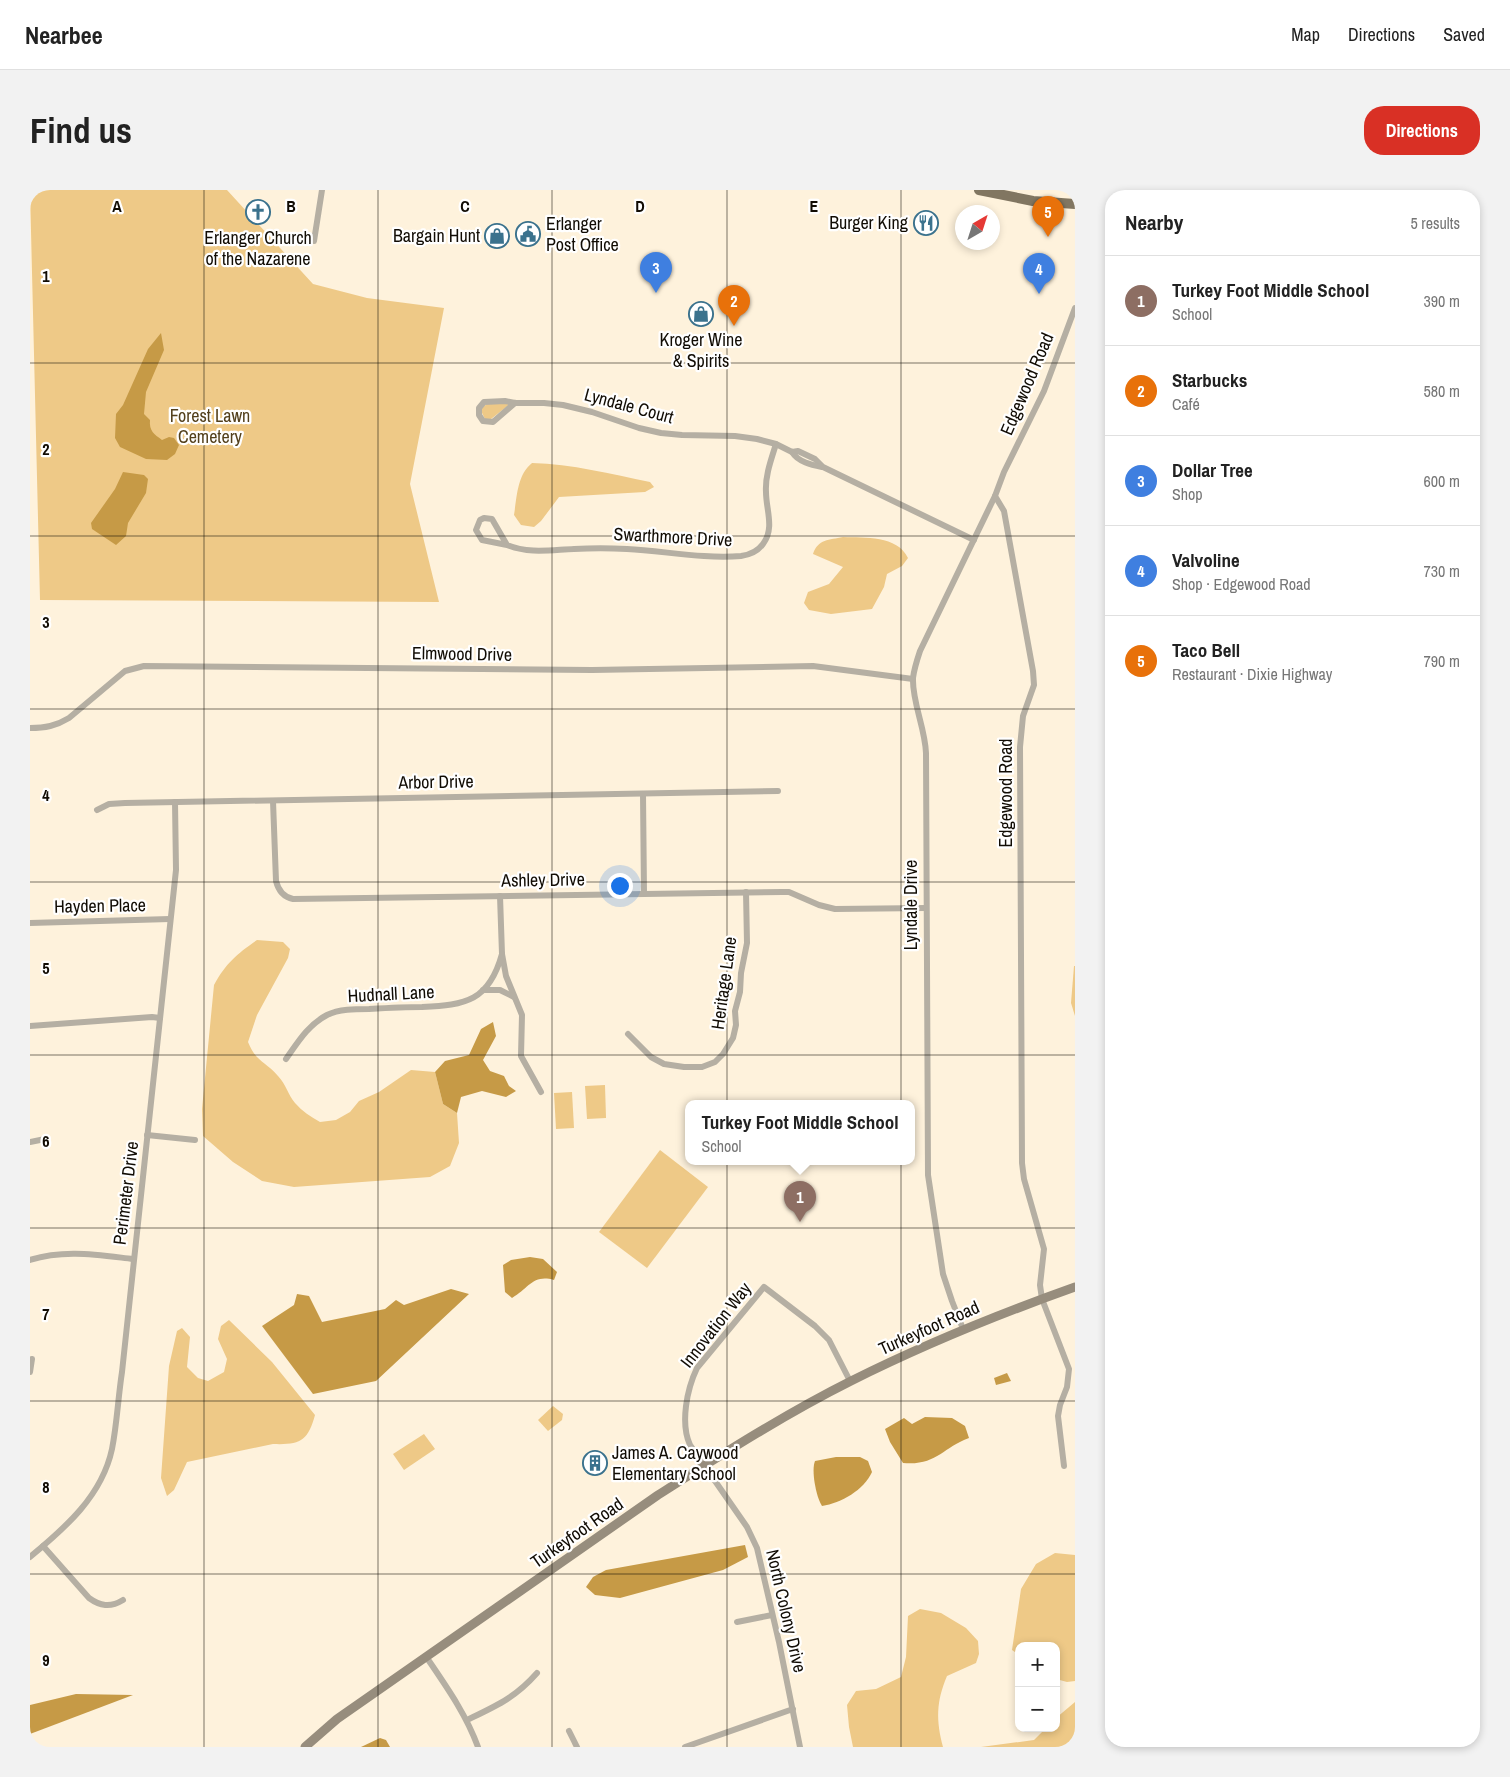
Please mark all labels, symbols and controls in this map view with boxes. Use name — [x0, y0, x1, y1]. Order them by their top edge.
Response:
text: Nearbee — [25, 19, 103, 51]
text: Map — [1291, 22, 1320, 47]
text: Directions — [1348, 22, 1415, 47]
text: Saved — [1443, 22, 1485, 47]
button: Directions — [1364, 106, 1480, 155]
text: Find us — [30, 107, 132, 154]
text: A — [112, 195, 122, 217]
text: B — [286, 195, 296, 217]
text: C — [460, 195, 470, 217]
text: D — [635, 195, 645, 217]
text: E — [810, 195, 819, 217]
pin: 5 — [1032, 196, 1064, 237]
church icon: Erlanger Church of the Nazarene — [245, 199, 271, 225]
north arrow — [955, 205, 1000, 250]
text: Nearby — [1125, 208, 1183, 237]
place label: Burger King — [829, 210, 909, 235]
restaurant icon: Burger King — [913, 210, 939, 236]
place label: Erlanger Post Office — [546, 211, 619, 257]
text: 5 results — [1410, 212, 1460, 234]
public building icon: Erlanger Post Office — [515, 221, 541, 247]
place label: Bargain Hunt — [393, 223, 480, 248]
shop icon: Bargain Hunt — [484, 223, 510, 249]
place label: Erlanger Church of the Nazarene — [204, 225, 312, 271]
pin: 3 — [640, 252, 672, 293]
pin: 4 — [1023, 253, 1055, 294]
text: 1 — [42, 265, 50, 287]
text: Turkey Foot Middle School — [1172, 277, 1369, 303]
pin: 2 — [718, 285, 750, 326]
text: 1 — [1137, 290, 1145, 312]
text: 390 m — [1424, 290, 1460, 312]
shop icon: Kroger Wine & Spirits — [688, 301, 714, 327]
text: School — [1172, 303, 1212, 325]
place label: Kroger Wine & Spirits — [660, 327, 742, 373]
street label: Edgewood Road — [994, 329, 1059, 439]
text: Starbucks — [1172, 367, 1247, 393]
text: 2 — [1137, 380, 1145, 402]
text: 580 m — [1424, 380, 1460, 402]
street label: Lyndale Court — [582, 382, 676, 429]
text: Café — [1172, 393, 1200, 415]
park label: Forest Lawn Cemetery — [170, 403, 250, 449]
text: 2 — [42, 438, 50, 460]
text: Dollar Tree — [1172, 457, 1253, 483]
text: 3 — [1137, 470, 1145, 492]
text: 600 m — [1424, 470, 1460, 492]
text: Shop — [1172, 483, 1203, 505]
street label: Swarthmore Drive — [613, 521, 733, 552]
text: Valvoline — [1172, 547, 1240, 573]
text: 4 — [1137, 560, 1145, 582]
text: 730 m — [1424, 560, 1460, 582]
text: Shop · Edgewood Road — [1172, 573, 1311, 595]
text: 3 — [42, 611, 50, 633]
text: Taco Bell — [1172, 637, 1240, 663]
street label: Elmwood Drive — [412, 640, 512, 667]
text: 5 — [1137, 650, 1145, 672]
text: 790 m — [1424, 650, 1460, 672]
text: Restaurant · Dixie Highway — [1172, 663, 1332, 685]
street label: Edgewood Road — [993, 738, 1018, 848]
street label: Arbor Drive — [397, 768, 474, 795]
text: 4 — [42, 784, 50, 806]
street label: Lyndale Drive — [898, 860, 923, 950]
street label: Ashley Drive — [500, 866, 585, 893]
your location — [607, 873, 633, 899]
street label: Hayden Place — [54, 892, 146, 919]
street label: Heritage Lane — [705, 935, 742, 1031]
text: 5 — [42, 957, 50, 979]
street label: Hudnall Lane — [347, 979, 435, 1008]
popup — [685, 1100, 915, 1165]
text: Turkey Foot Middle School — [701, 1109, 899, 1135]
text: 6 — [42, 1130, 50, 1152]
text: School — [701, 1135, 742, 1157]
street label: Perimeter Drive — [107, 1140, 144, 1246]
pin: 1 — [784, 1181, 816, 1222]
street label: Innovation Way — [674, 1276, 757, 1373]
street label: Turkeyfoot Road — [874, 1294, 983, 1361]
text: 7 — [42, 1303, 50, 1325]
place label: James A. Caywood Elementary School — [612, 1440, 738, 1486]
building icon: James A. Caywood Elementary School — [582, 1450, 608, 1476]
text: 8 — [42, 1476, 50, 1498]
street label: Turkeyfoot Road — [525, 1491, 628, 1574]
street label: North Colony Drive — [760, 1547, 813, 1675]
map controls — [1015, 1642, 1060, 1732]
button: + — [1015, 1642, 1060, 1687]
text: 9 — [42, 1649, 50, 1671]
button: − — [1015, 1687, 1060, 1732]

